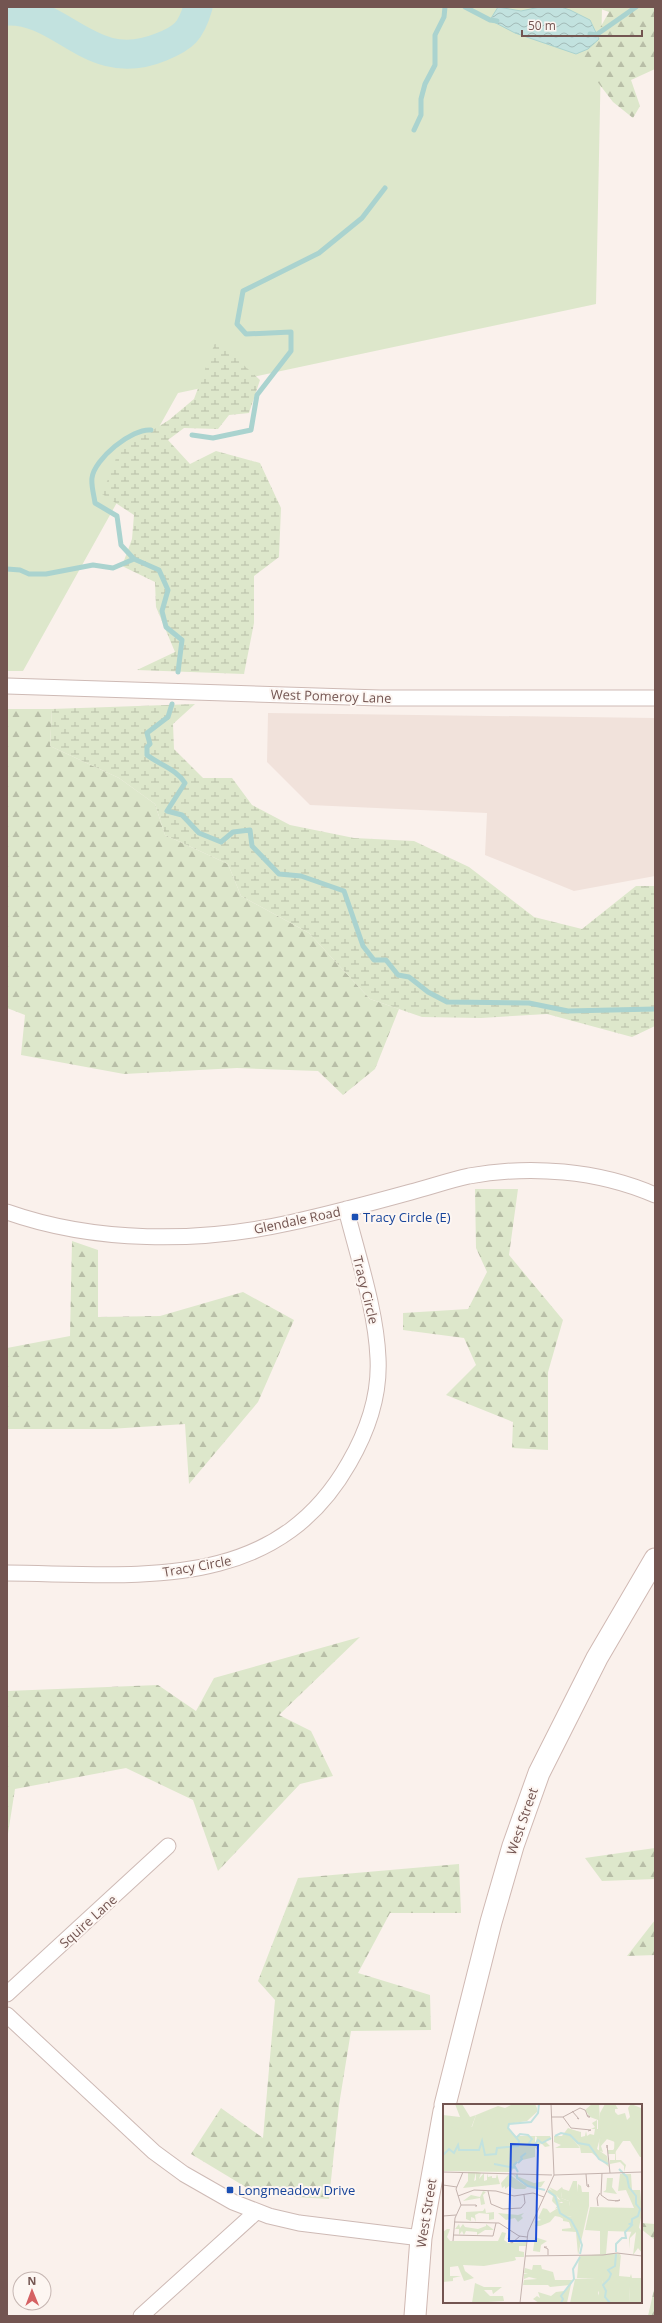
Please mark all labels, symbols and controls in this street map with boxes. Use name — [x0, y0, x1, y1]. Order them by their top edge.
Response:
scale bar — [522, 12, 642, 38]
text: 50 m — [528, 17, 556, 34]
street label: West Pomeroy Lane — [270, 685, 392, 707]
street label: Glendale Road — [252, 1202, 342, 1238]
place label: Tracy Circle (E) — [363, 1208, 451, 1226]
marker: Tracy Circle (E) — [350, 1212, 360, 1222]
street label: Tracy Circle — [349, 1254, 383, 1326]
street label: Tracy Circle — [161, 1551, 233, 1581]
street label: West Street — [502, 1785, 542, 1857]
street label: Squire Lane — [55, 1890, 121, 1952]
inset map — [443, 2104, 642, 2303]
street label: West Street — [412, 2177, 440, 2249]
place label: Longmeadow Drive — [238, 2181, 355, 2199]
marker: Longmeadow Drive — [225, 2185, 235, 2195]
north arrow — [12, 2271, 52, 2311]
text: N — [27, 2273, 36, 2288]

